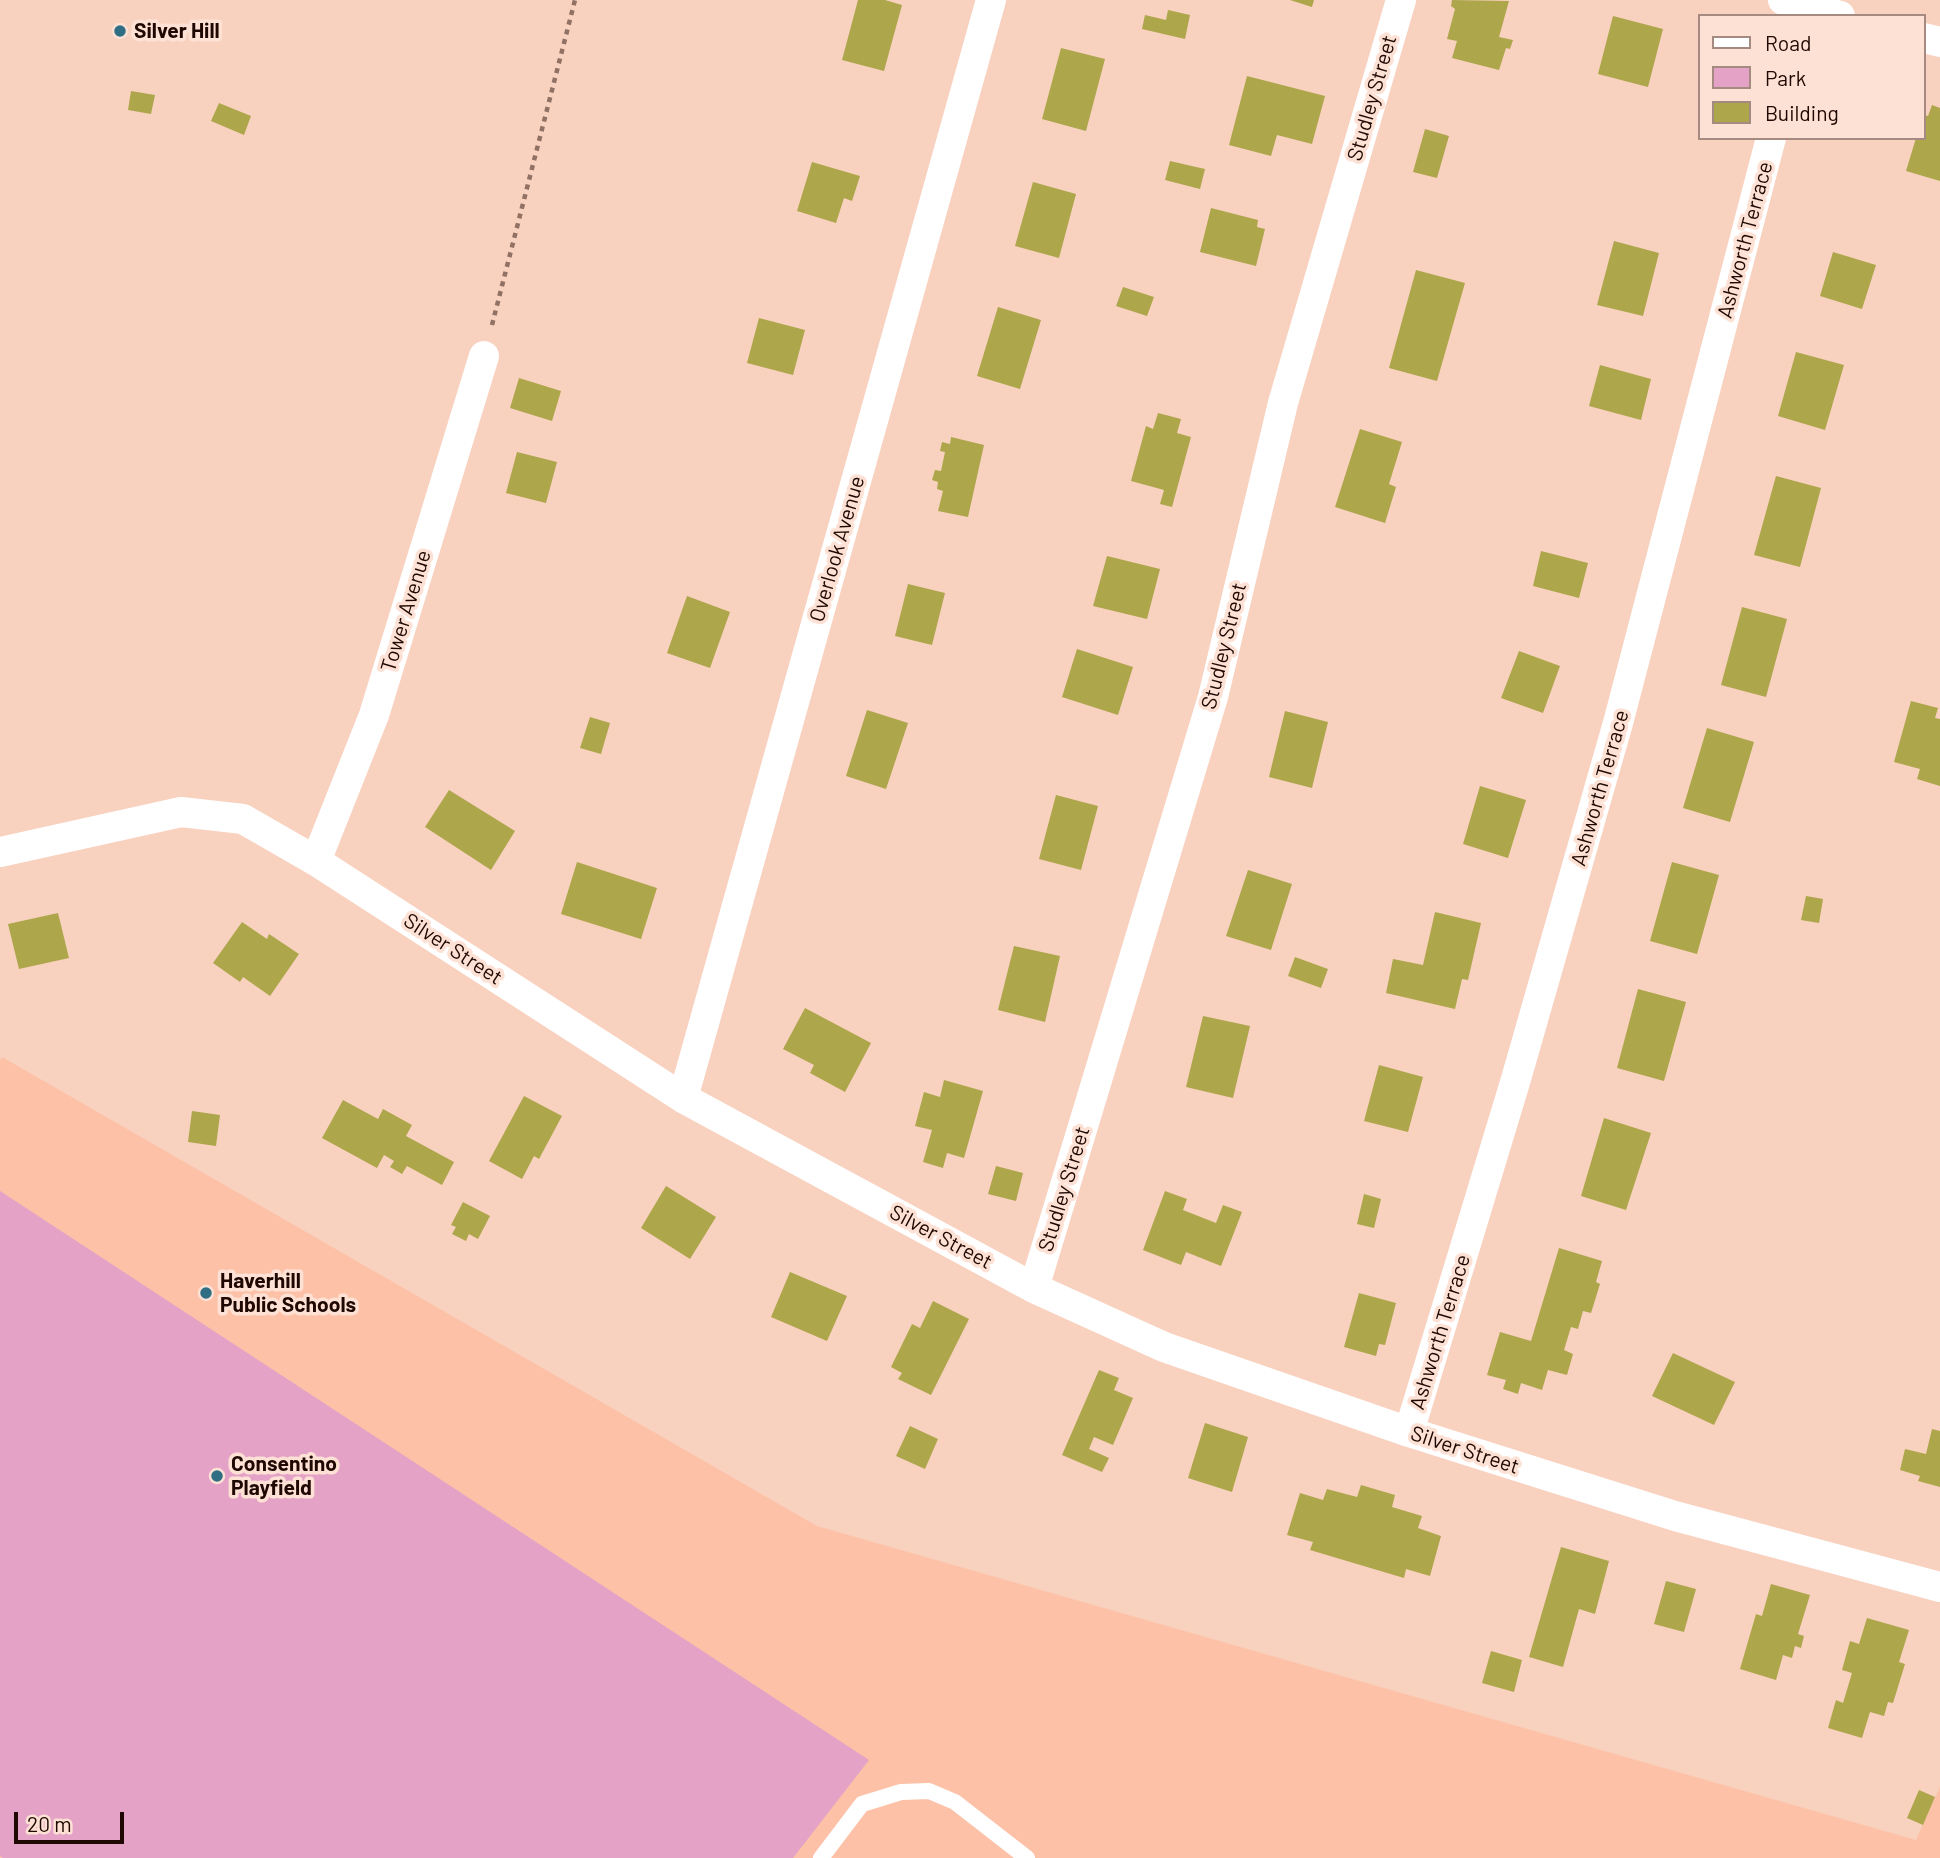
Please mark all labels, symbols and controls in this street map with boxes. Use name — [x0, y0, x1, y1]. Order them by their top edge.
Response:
legend — [1699, 14, 1926, 140]
place label: Silver Hill — [134, 18, 220, 44]
marker: Silver Hill — [112, 23, 128, 39]
text: Road — [1765, 30, 1811, 55]
street label: Studley Street — [1342, 32, 1402, 164]
text: Park — [1765, 65, 1806, 90]
text: Building — [1765, 100, 1839, 125]
street label: Ashworth Terrace — [1712, 159, 1778, 321]
street label: Overlook Avenue — [804, 473, 870, 625]
street label: Tower Avenue — [376, 547, 436, 675]
street label: Studley Street — [1196, 580, 1252, 712]
street label: Ashworth Terrace — [1566, 707, 1634, 869]
street label: Silver Street — [399, 908, 507, 990]
street label: Studley Street — [1033, 1123, 1095, 1255]
street label: Silver Street — [885, 1199, 997, 1275]
street label: Ashworth Terrace — [1404, 1251, 1476, 1413]
place label: Haverhill Public Schools — [220, 1268, 356, 1318]
marker: Haverhill Public Schools — [198, 1285, 214, 1301]
street label: Silver Street — [1408, 1421, 1522, 1479]
place label: Consentino Playfield — [231, 1451, 337, 1501]
marker: Consentino Playfield — [209, 1468, 225, 1484]
scale bar — [18, 1798, 128, 1842]
text: 20 m — [27, 1811, 72, 1836]

